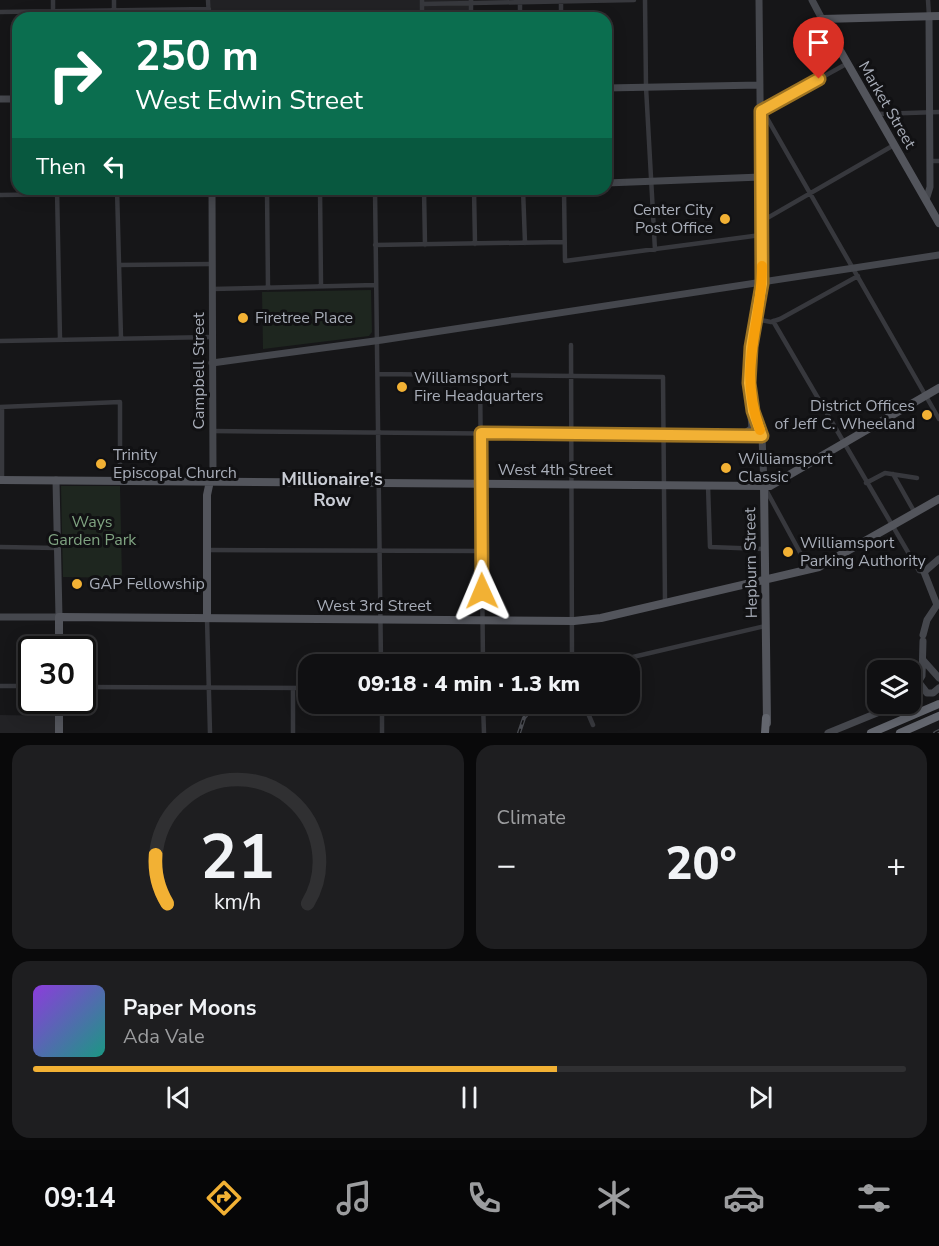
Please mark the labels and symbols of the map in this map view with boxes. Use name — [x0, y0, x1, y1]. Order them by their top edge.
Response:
pin — [793, 17, 844, 79]
street label: Market Street — [853, 57, 921, 153]
place label: Center City Post Office — [633, 199, 714, 239]
marker: Center City Post Office — [718, 212, 732, 226]
place label: Firetree Place — [255, 307, 353, 329]
marker: Firetree Place — [236, 311, 250, 325]
street label: Campbell Street — [188, 312, 210, 430]
place label: Williamsport Fire Headquarters — [414, 367, 544, 407]
marker: Williamsport Fire Headquarters — [395, 380, 409, 394]
place label: District Offices of Jeff C. Wheeland — [774, 395, 915, 435]
marker: District Offices of Jeff C. Wheeland — [920, 408, 934, 422]
place label: Trinity Episcopal Church — [113, 444, 237, 484]
place label: Williamsport Classic — [738, 448, 833, 488]
marker: Trinity Episcopal Church — [94, 457, 108, 471]
street label: West 4th Street — [498, 459, 613, 481]
marker: Williamsport Classic — [719, 461, 733, 475]
district label: Millionaire's Row — [281, 467, 383, 512]
street label: Hepburn Street — [739, 507, 763, 619]
park label: Ways Garden Park — [48, 511, 137, 551]
place label: Williamsport Parking Authority — [800, 532, 927, 572]
marker: Williamsport Parking Authority — [781, 545, 795, 559]
position arrow — [450, 559, 514, 623]
place label: GAP Fellowship — [89, 573, 205, 595]
marker: GAP Fellowship — [70, 577, 84, 591]
street label: West 3rd Street — [317, 595, 432, 617]
speed limit sign: 30 — [18, 636, 96, 714]

